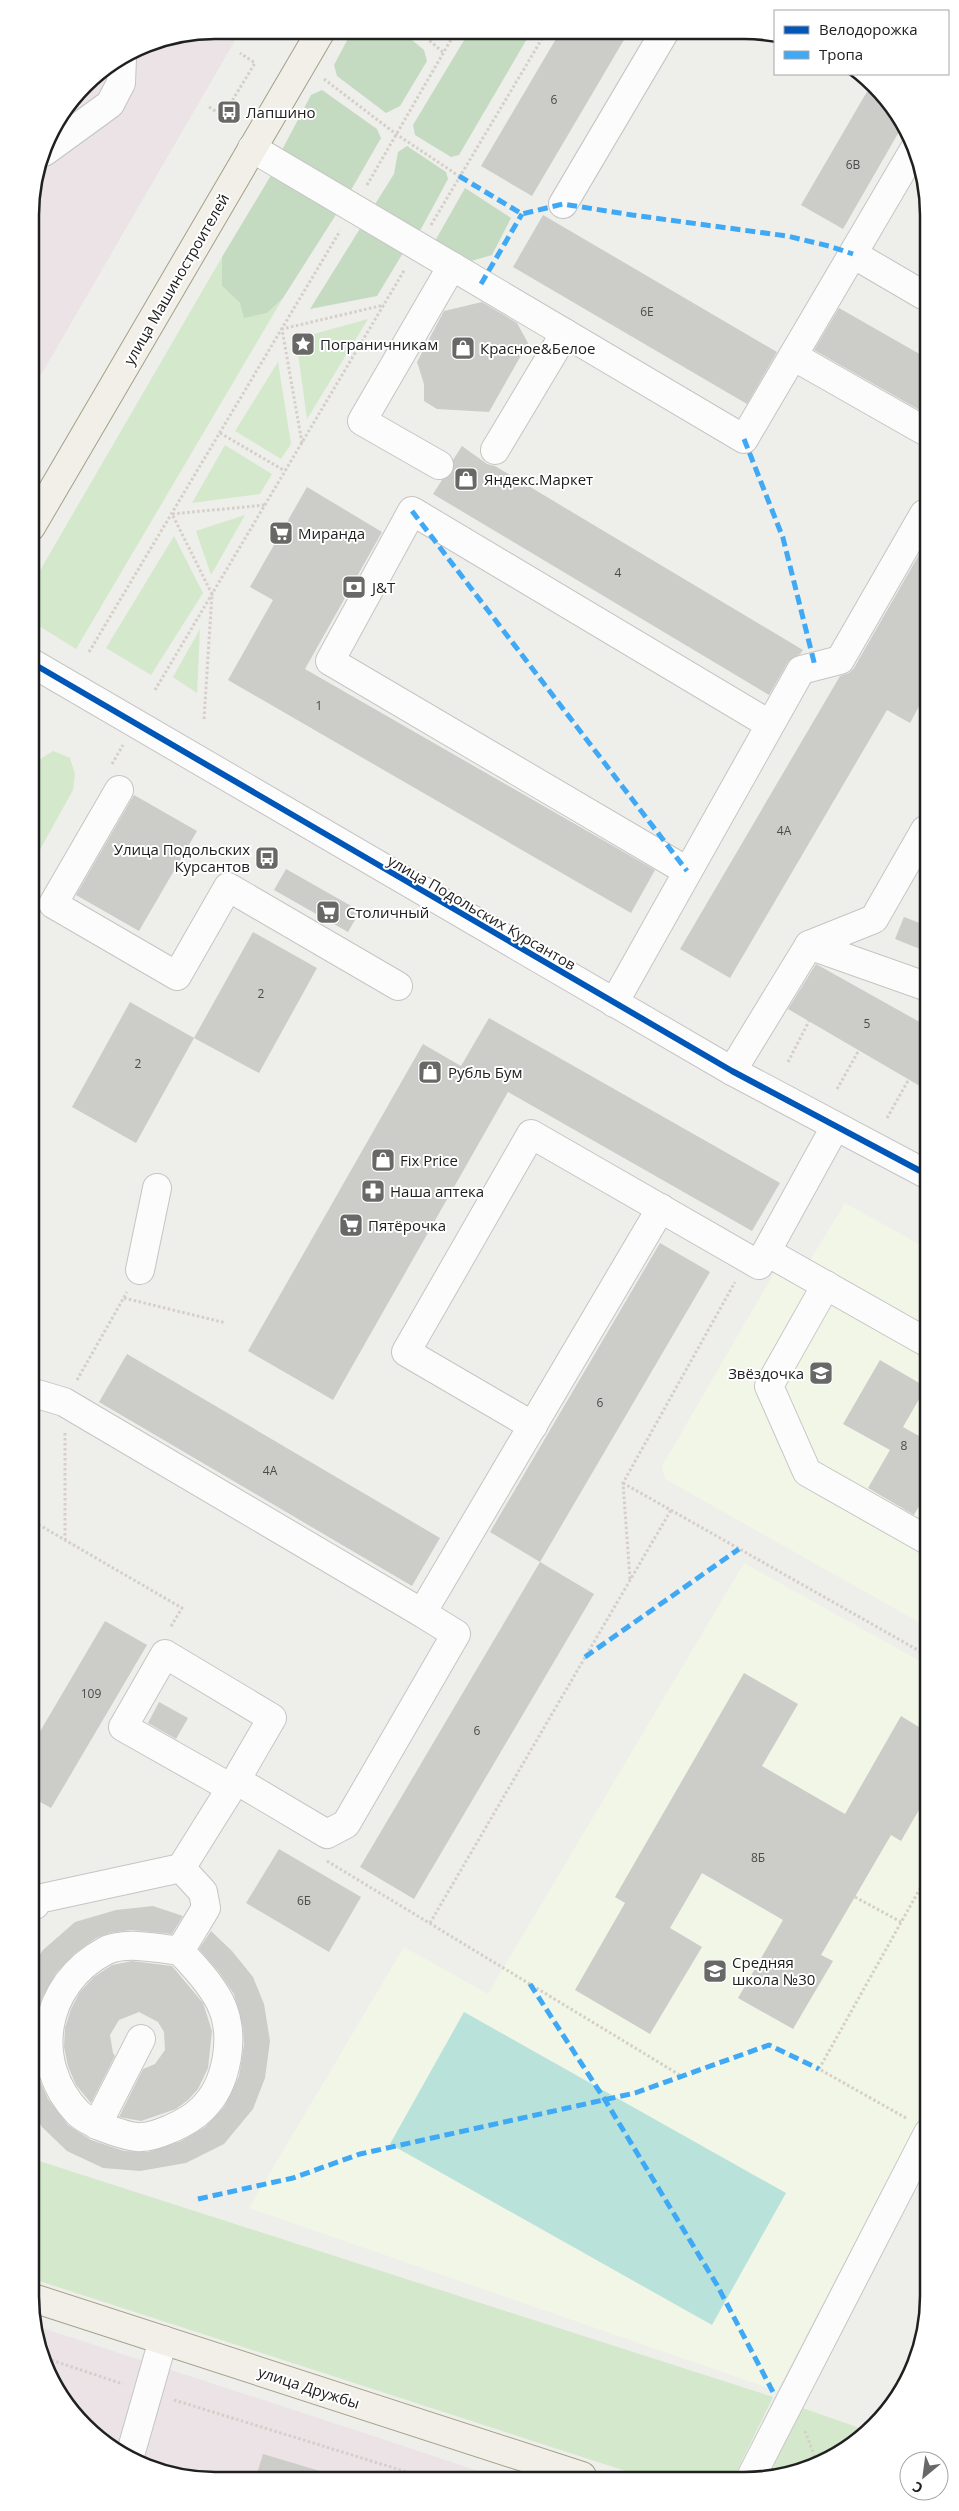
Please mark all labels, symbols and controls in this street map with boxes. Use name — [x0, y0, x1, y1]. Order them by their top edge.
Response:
legend — [774, 10, 949, 75]
text: Велодорожка — [819, 19, 918, 39]
text: Тропа — [819, 44, 863, 64]
house number: 6 — [551, 91, 558, 108]
bus stop icon: Лапшино — [216, 99, 242, 125]
place label: Лапшино — [246, 102, 316, 122]
house number: 6В — [846, 156, 861, 173]
street label: улица Машиностроителей — [119, 190, 233, 368]
house number: 6Е — [640, 303, 654, 320]
place icon: Пограничникам — [290, 331, 316, 357]
place label: Пограничникам — [320, 334, 438, 354]
shop icon: Красное&Белое — [450, 335, 476, 361]
place label: Красное&Белое — [480, 338, 595, 358]
shop icon: Яндекс.Маркет — [453, 466, 479, 492]
place label: Яндекс.Маркет — [484, 469, 593, 489]
supermarket icon: Миранда — [268, 520, 294, 546]
place label: Миранда — [298, 523, 365, 543]
house number: 4 — [615, 564, 622, 581]
bank icon: J&T — [341, 574, 367, 600]
place label: J&T — [370, 577, 396, 597]
house number: 1 — [316, 697, 322, 714]
house number: 4А — [777, 822, 792, 839]
place label: Улица Подольских Курсантов — [114, 839, 250, 876]
bus stop icon: Улица Подольских Курсантов — [254, 845, 280, 871]
street label: улица Подольских Курсантов — [384, 850, 580, 974]
supermarket icon: Столичный — [315, 899, 341, 925]
place label: Столичный — [346, 902, 429, 922]
house number: 2 — [258, 985, 265, 1002]
house number: 5 — [864, 1015, 871, 1032]
house number: 2 — [135, 1055, 142, 1072]
shop icon: Рубль Бум — [417, 1059, 443, 1085]
place label: Рубль Бум — [448, 1062, 522, 1082]
shop icon: Fix Price — [370, 1147, 396, 1173]
place label: Fix Price — [400, 1150, 458, 1170]
pharmacy icon: Наша аптека — [360, 1178, 386, 1204]
place label: Наша аптека — [390, 1181, 484, 1201]
supermarket icon: Пятёрочка — [338, 1212, 364, 1238]
place label: Пятёрочка — [368, 1215, 446, 1235]
school or university icon: Звёздочка — [808, 1360, 834, 1386]
place label: Звёздочка — [728, 1363, 804, 1383]
house number: 6 — [597, 1394, 604, 1411]
house number: 8 — [901, 1437, 908, 1454]
house number: 4А — [263, 1462, 278, 1479]
house number: 109 — [81, 1685, 101, 1702]
house number: 6 — [474, 1722, 481, 1739]
house number: 8Б — [751, 1849, 765, 1866]
house number: 6Б — [297, 1892, 311, 1909]
place label: Средняя школа №30 — [732, 1952, 815, 1989]
school or university icon: Средняя школа №30 — [702, 1958, 728, 1984]
street label: улица Дружбы — [256, 2361, 362, 2413]
north arrow — [899, 2451, 949, 2501]
text: С — [909, 2477, 926, 2498]

